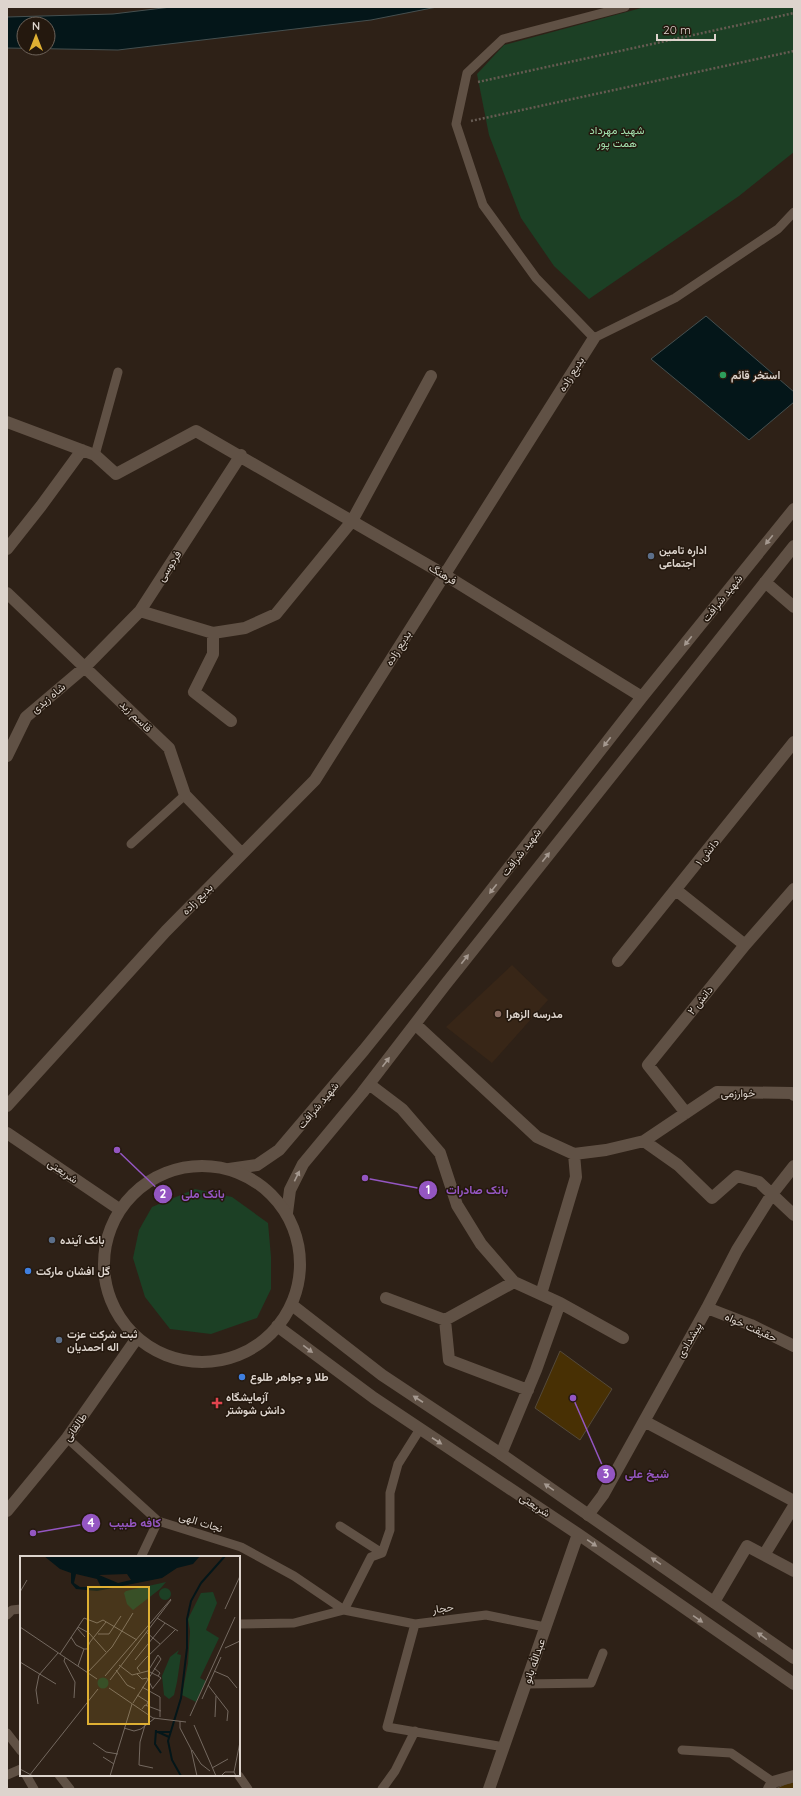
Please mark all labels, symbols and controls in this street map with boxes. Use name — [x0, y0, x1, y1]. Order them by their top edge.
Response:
north arrow — [16, 16, 56, 56]
scale bar — [657, 16, 715, 42]
text: N — [32, 19, 40, 33]
text: 20 m — [663, 22, 691, 37]
park label: شهید مهرداد همت پور — [590, 123, 645, 151]
street label: بدیع زاده — [555, 354, 588, 395]
place label: استخر قائم — [731, 368, 780, 383]
marker: استخر قائم — [718, 370, 728, 380]
one-way arrow — [765, 534, 774, 545]
place label: اداره تامین اجتماعی — [659, 543, 707, 570]
street label: فردوسی — [154, 548, 184, 584]
marker: اداره تامین اجتماعی — [646, 551, 656, 561]
street label: فرهنگ — [426, 560, 460, 588]
street label: شهید شرافت — [699, 571, 746, 625]
street label: بدیع زاده — [382, 628, 415, 669]
one-way arrow — [683, 635, 692, 646]
street label: شاه زیدی — [28, 679, 68, 716]
street label: قاسم زید — [116, 697, 155, 736]
one-way arrow — [603, 737, 611, 748]
street label: شهید شرافت — [498, 825, 544, 879]
street label: دانش ۱ — [692, 836, 722, 868]
one-way arrow — [541, 852, 550, 863]
street label: بدیع زاده — [178, 880, 216, 918]
one-way arrow — [488, 884, 497, 895]
one-way arrow — [461, 954, 469, 965]
street label: دانش ۲ — [684, 983, 716, 1017]
place label: مدرسه الزهرا — [506, 1007, 563, 1021]
marker: مدرسه الزهرا — [493, 1009, 503, 1019]
one-way arrow — [381, 1057, 390, 1068]
street label: شهید شرافت — [294, 1078, 342, 1131]
street label: خوارزمی — [721, 1086, 755, 1100]
street label: شریعتی — [45, 1156, 81, 1186]
one-way arrow — [294, 1170, 300, 1181]
callout: بانک صادرات — [418, 1178, 516, 1202]
callout: بانک ملی — [153, 1182, 233, 1206]
text: 1 — [426, 1182, 430, 1197]
text: بانک صادرات — [446, 1182, 508, 1198]
text: 2 — [160, 1186, 167, 1201]
text: بانک ملی — [181, 1186, 225, 1201]
place label: بانک آینده — [60, 1233, 105, 1247]
marker: بانک آینده — [47, 1235, 57, 1245]
place label: گل افشان مارکت — [36, 1264, 110, 1278]
marker: گل افشان مارکت — [23, 1266, 33, 1276]
street label: حقیقت خواه — [723, 1309, 779, 1345]
street label: پیشدادی — [673, 1320, 706, 1361]
place label: ثبت شرکت عزت اله احمدیان — [67, 1327, 138, 1354]
marker: ثبت شرکت عزت اله احمدیان — [54, 1335, 64, 1345]
one-way arrow — [303, 1345, 313, 1353]
place label: طلا و جواهر طلوع — [250, 1370, 329, 1385]
marker: طلا و جواهر طلوع — [237, 1372, 247, 1382]
place label: آزمایشگاه دانش شوشتر — [225, 1390, 286, 1417]
one-way arrow — [413, 1395, 423, 1403]
marker: آزمایشگاه دانش شوشتر — [211, 1397, 223, 1409]
street label: طالقانی — [60, 1410, 90, 1444]
one-way arrow — [432, 1437, 442, 1445]
callout: شیخ علی — [596, 1462, 677, 1486]
text: 3 — [603, 1466, 609, 1481]
text: شیخ علی — [625, 1466, 670, 1482]
one-way arrow — [544, 1483, 554, 1491]
street label: شریعتی — [517, 1490, 553, 1520]
street label: نجات الهی — [177, 1509, 225, 1535]
callout: کافه طبیب — [81, 1511, 169, 1535]
text: 4 — [87, 1515, 95, 1530]
text: کافه طبیب — [109, 1515, 161, 1530]
one-way arrow — [587, 1539, 597, 1547]
inset map — [20, 1556, 240, 1776]
one-way arrow — [650, 1557, 661, 1565]
street label: حجار — [430, 1600, 455, 1616]
one-way arrow — [693, 1614, 703, 1622]
one-way arrow — [757, 1632, 767, 1640]
street label: عبدالله بانو — [520, 1637, 548, 1685]

